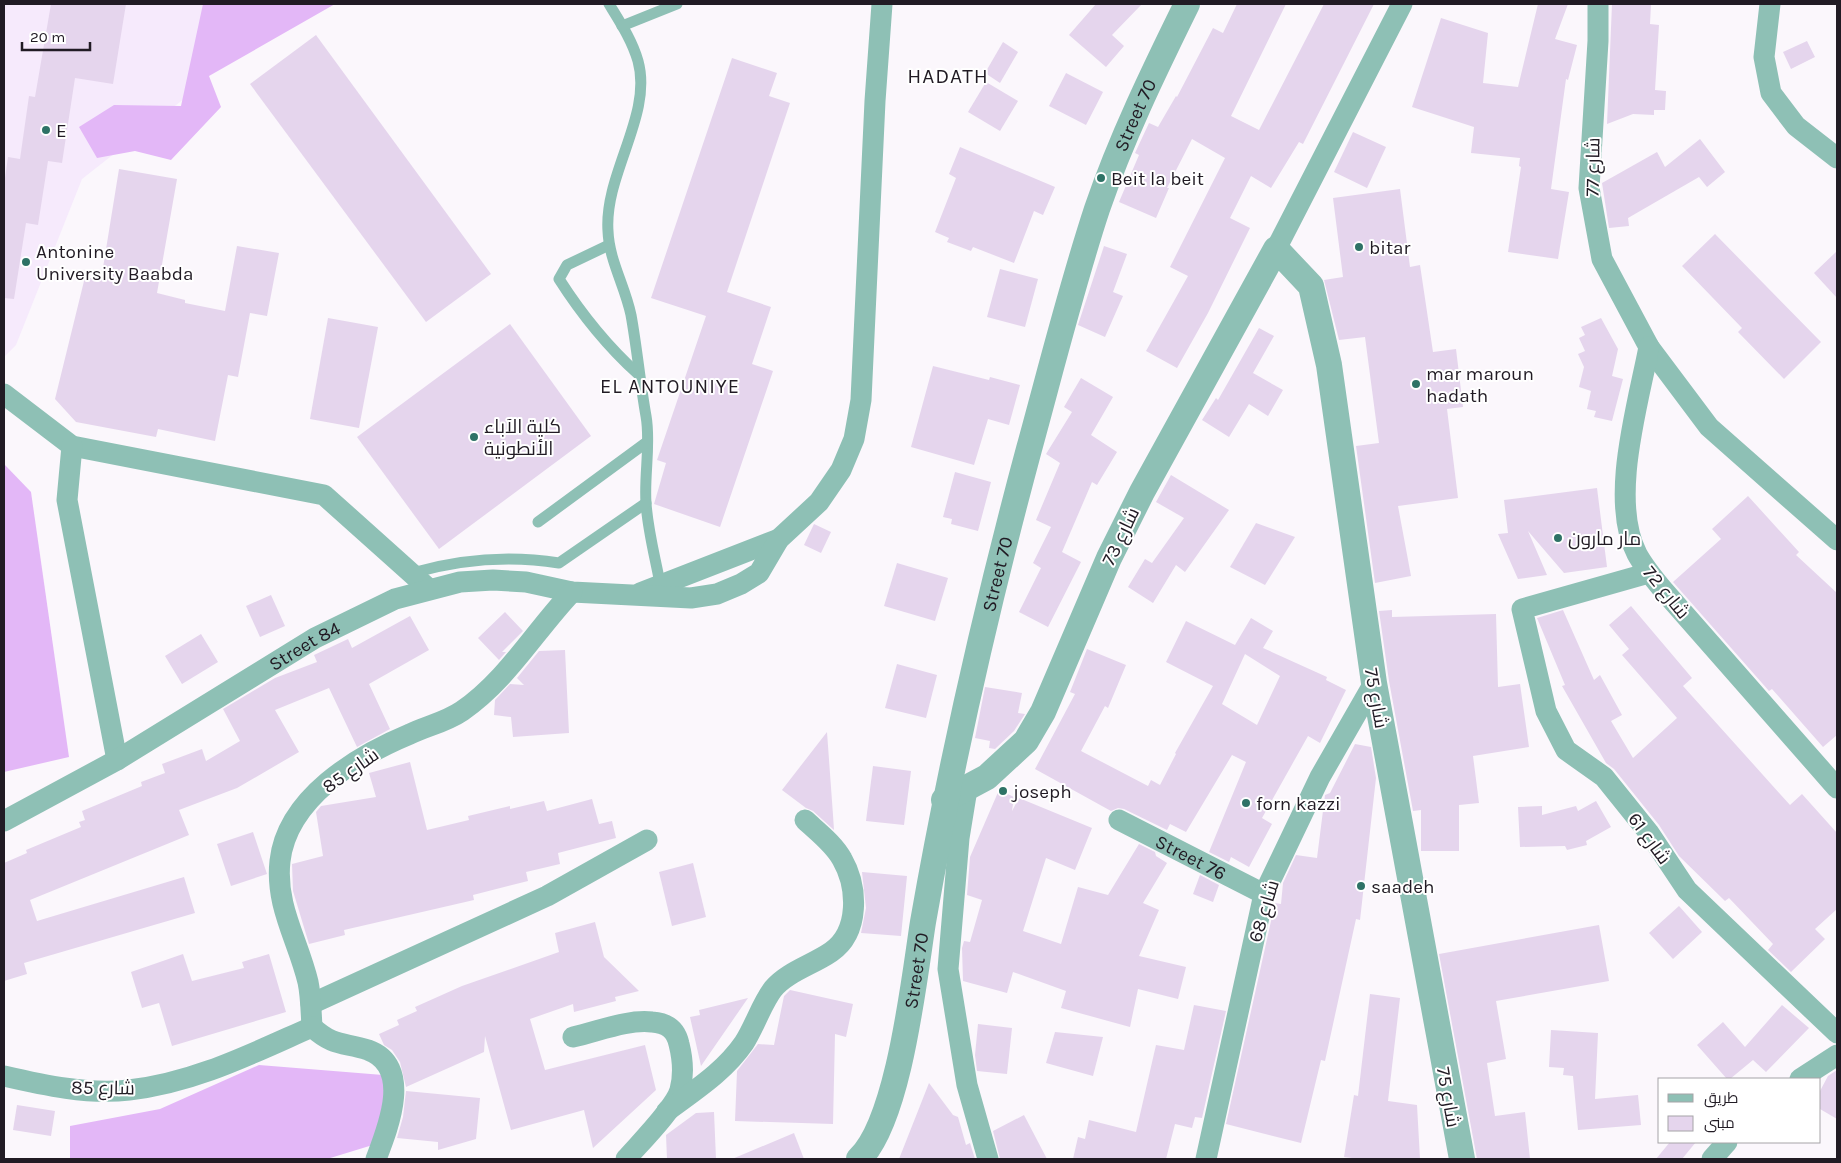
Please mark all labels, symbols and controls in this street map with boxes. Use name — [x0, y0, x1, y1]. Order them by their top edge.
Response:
scale bar — [22, 20, 90, 52]
text: 20 m — [30, 28, 65, 46]
district label: HADATH — [907, 64, 989, 88]
street label: Street 70 — [1110, 76, 1161, 155]
place label: E — [56, 120, 67, 142]
marker: E — [40, 124, 52, 136]
street label: شارع 77 — [1581, 137, 1607, 197]
place label: Beit la beit — [1111, 168, 1204, 190]
marker: Beit la beit — [1095, 172, 1107, 184]
place label: bitar — [1369, 237, 1411, 259]
place label: Antonine University Baabda — [36, 241, 194, 285]
marker: bitar — [1353, 241, 1365, 253]
marker: Antonine University Baabda — [20, 256, 32, 268]
place label: mar maroun hadath — [1426, 363, 1534, 407]
district label: EL ANTOUNIYE — [600, 375, 740, 398]
marker: mar maroun hadath — [1410, 378, 1422, 390]
place label: كلية الآباء الأنطونية — [484, 416, 561, 460]
marker: كلية الآباء الأنطونية — [468, 431, 480, 443]
street label: شارع 73 — [1098, 504, 1146, 570]
place label: مار مارون — [1568, 528, 1641, 550]
marker: مار مارون — [1552, 532, 1564, 544]
street label: Street 70 — [978, 534, 1018, 614]
street label: شارع 72 — [1637, 562, 1694, 625]
street label: Street 84 — [265, 617, 344, 676]
street label: شارع 75 — [1358, 666, 1392, 730]
street label: شارع 85 — [318, 744, 384, 800]
place label: joseph — [1011, 781, 1072, 803]
marker: joseph — [997, 785, 1009, 797]
place label: forn kazzi — [1256, 793, 1341, 815]
marker: forn kazzi — [1240, 797, 1252, 809]
street label: شارع 61 — [1621, 808, 1675, 870]
street label: Street 76 — [1152, 831, 1230, 885]
place label: saadeh — [1371, 876, 1434, 898]
street label: شارع 68 — [1244, 878, 1286, 946]
marker: saadeh — [1355, 880, 1367, 892]
street label: Street 70 — [900, 931, 933, 1010]
street label: شارع 75 — [1430, 1065, 1464, 1129]
street label: شارع 85 — [71, 1076, 135, 1102]
legend — [1658, 1078, 1821, 1143]
text: طريق — [1704, 1089, 1738, 1108]
text: مبنى — [1704, 1114, 1735, 1133]

